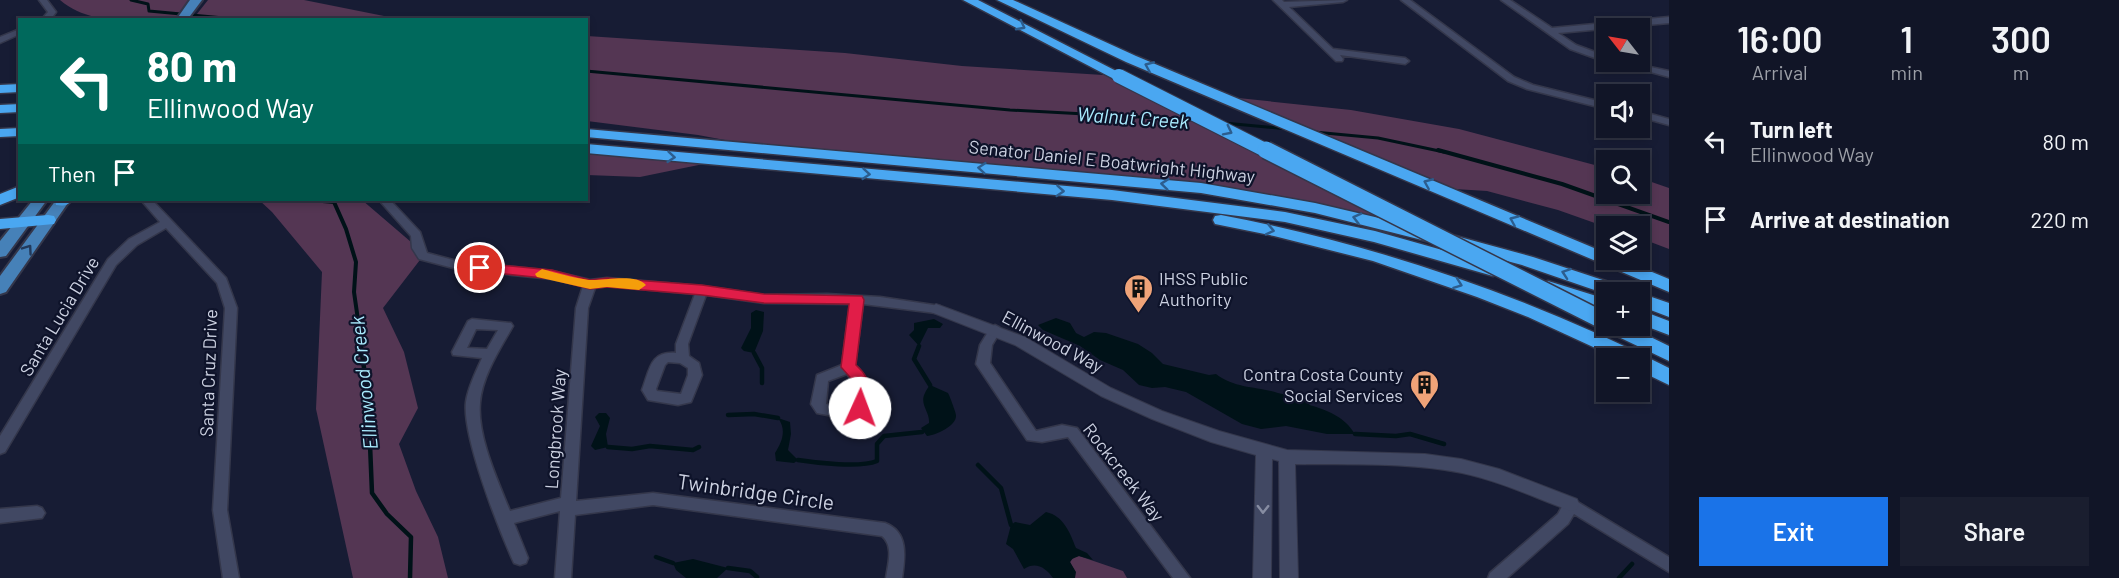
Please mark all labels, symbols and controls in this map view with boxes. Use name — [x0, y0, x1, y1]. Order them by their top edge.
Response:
text: 16:00 — [1737, 17, 1822, 60]
text: 1 — [1900, 17, 1913, 60]
text: 300 — [1991, 17, 2051, 60]
north arrow — [1596, 18, 1650, 72]
map controls — [1596, 18, 1650, 402]
one-way arrow — [1015, 19, 1026, 31]
text: 80 m — [147, 40, 237, 90]
icon: left — [48, 42, 126, 120]
text: Arrival — [1752, 60, 1808, 84]
text: min — [1891, 60, 1923, 84]
text: m — [2013, 60, 2029, 84]
one-way arrow — [1144, 61, 1155, 73]
button: sound — [1596, 84, 1650, 138]
text: Ellinwood Way — [147, 91, 314, 123]
water label: Walnut Creek — [1076, 101, 1190, 133]
text: Turn left — [1750, 116, 1833, 142]
one-way arrow — [1221, 123, 1232, 135]
icon: left — [1699, 125, 1732, 158]
text: 80 m — [2043, 128, 2089, 154]
street label: Senator Daniel E Boatwright Highway — [968, 135, 1256, 187]
text: Ellinwood Way — [1750, 142, 1874, 166]
one-way arrow — [667, 150, 676, 163]
button: search — [1596, 150, 1650, 204]
icon: arrive — [108, 156, 141, 189]
text: Then — [48, 160, 96, 186]
one-way arrow — [977, 162, 986, 175]
one-way arrow — [861, 167, 870, 180]
one-way arrow — [1161, 178, 1170, 191]
one-way arrow — [1423, 178, 1434, 190]
one-way arrow — [1055, 185, 1064, 198]
icon: arrive — [1699, 203, 1732, 236]
text: Arrive at destination — [1750, 206, 1949, 232]
text: 220 m — [2030, 206, 2089, 232]
one-way arrow — [1352, 212, 1362, 225]
one-way arrow — [1509, 215, 1520, 227]
button: layers — [1596, 216, 1650, 270]
one-way arrow — [1265, 223, 1275, 236]
pin — [454, 242, 505, 293]
one-way arrow — [21, 244, 32, 255]
icon: arrive — [463, 251, 496, 284]
street label: Santa Lucia Drive — [15, 252, 103, 380]
place label: IHSS Public Authority — [1159, 267, 1248, 310]
one-way arrow — [1561, 268, 1572, 281]
building icon: IHSS Public Authority — [1122, 272, 1154, 314]
one-way arrow — [1452, 276, 1463, 289]
button: + — [1596, 282, 1650, 336]
street label: Ellinwood Way — [999, 305, 1107, 377]
street label: Santa Cruz Drive — [195, 309, 221, 437]
water label: Ellinwood Creek — [344, 315, 382, 451]
button: − — [1596, 348, 1650, 402]
place label: Contra Costa County Social Services — [1243, 363, 1403, 406]
street label: Longbrook Way — [540, 368, 570, 490]
building icon: Contra Costa County Social Services — [1408, 368, 1440, 410]
position arrow — [828, 376, 892, 440]
street label: Rockcreek Way — [1079, 418, 1169, 526]
street label: Twinbridge Circle — [676, 468, 836, 514]
button: Exit — [1699, 497, 1888, 566]
button: Share — [1900, 497, 2089, 566]
one-way arrow — [1257, 505, 1269, 514]

